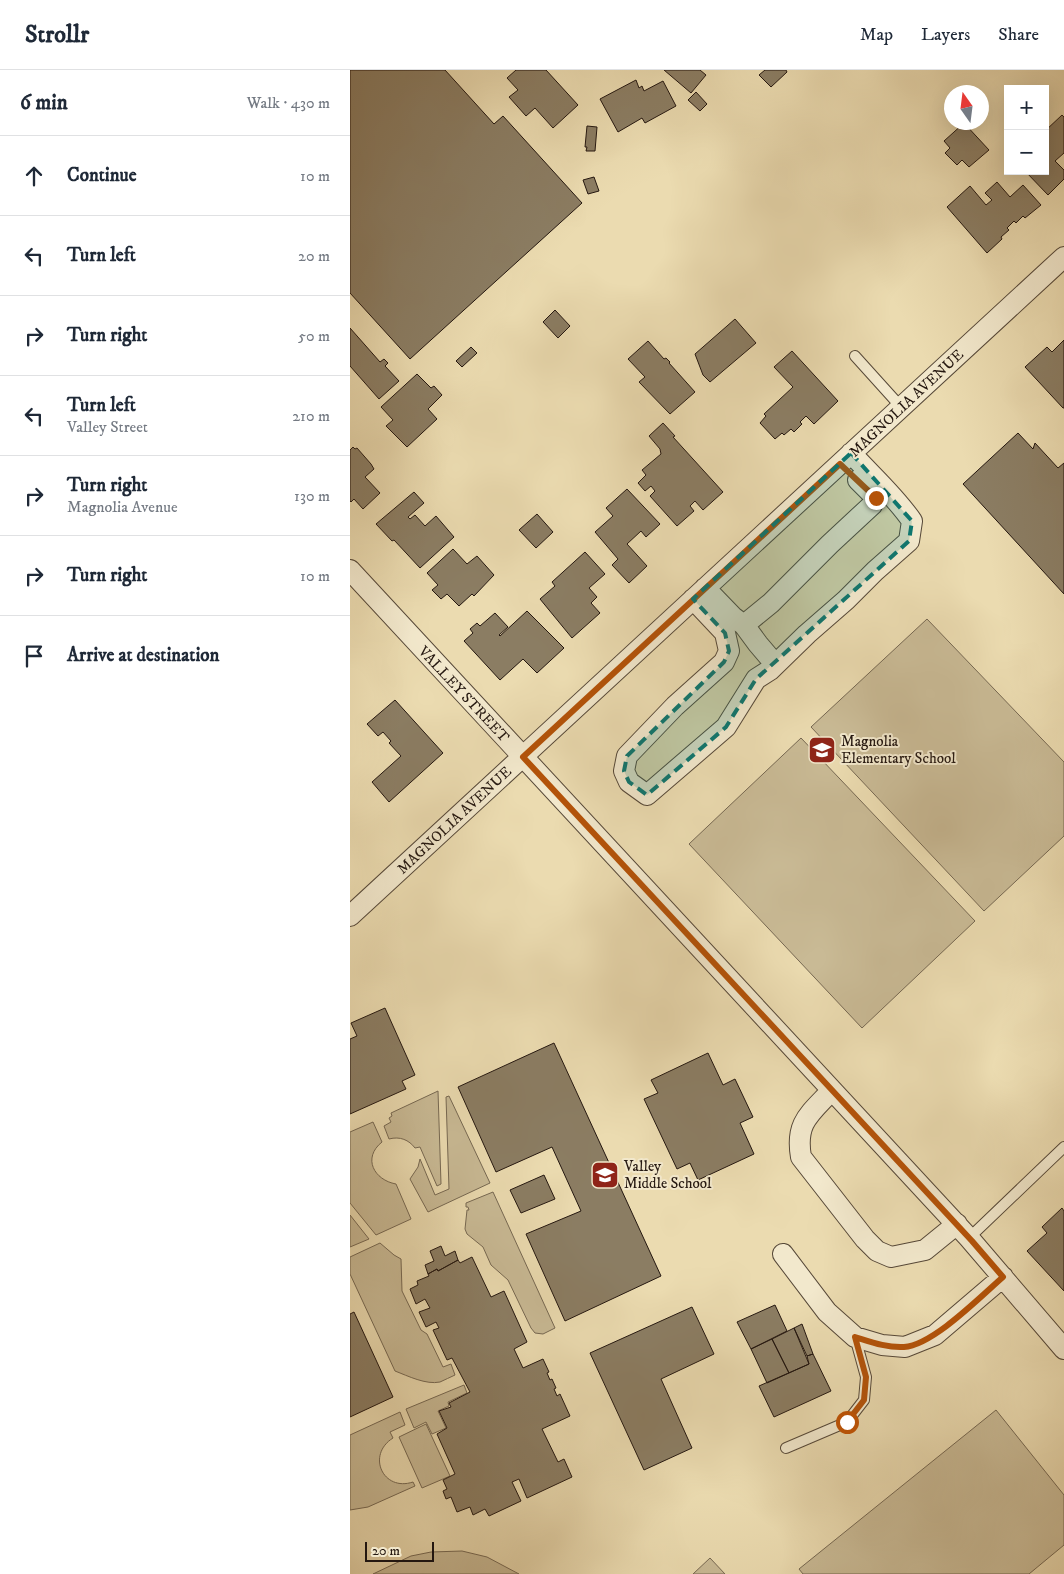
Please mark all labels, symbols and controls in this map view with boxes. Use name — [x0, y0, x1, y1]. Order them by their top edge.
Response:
text: Strollr — [25, 20, 89, 50]
text: Map — [860, 24, 893, 46]
text: Layers — [921, 24, 970, 46]
text: Share — [998, 24, 1039, 46]
north arrow — [944, 85, 989, 130]
map controls — [1004, 85, 1049, 175]
button: + — [1004, 85, 1049, 130]
text: 6 min — [20, 90, 68, 116]
text: Walk · 430 m — [247, 93, 330, 113]
button: − — [1004, 130, 1049, 175]
icon: ahead — [20, 162, 48, 190]
text: Continue — [67, 164, 137, 187]
text: 10 m — [300, 166, 330, 186]
icon: left — [20, 242, 48, 270]
text: Turn left — [67, 244, 136, 267]
text: 20 m — [298, 246, 330, 266]
icon: right — [20, 322, 48, 350]
text: Turn right — [67, 324, 147, 347]
text: 50 m — [298, 326, 330, 346]
street label: MAGNOLIA AVENUE — [845, 345, 968, 461]
text: Turn left — [67, 394, 136, 417]
icon: left — [20, 402, 48, 430]
text: 210 m — [292, 406, 330, 426]
text: Valley Street — [67, 417, 148, 437]
text: Turn right — [67, 474, 147, 497]
icon: right — [20, 482, 48, 510]
text: 130 m — [294, 486, 330, 506]
route end — [865, 487, 888, 510]
text: Magnolia Avenue — [67, 497, 178, 517]
icon: right — [20, 562, 48, 590]
text: Turn right — [67, 564, 147, 587]
text: 10 m — [300, 566, 330, 586]
street label: VALLEY STREET — [413, 641, 514, 747]
icon: arrive — [20, 642, 48, 670]
text: Arrive at destination — [67, 644, 219, 667]
place label: Magnolia Elementary School — [841, 732, 956, 768]
school or university icon: Magnolia Elementary School — [807, 735, 837, 765]
street label: MAGNOLIA AVENUE — [393, 762, 516, 878]
place label: Valley Middle School — [623, 1157, 712, 1193]
school or university icon: Valley Middle School — [590, 1160, 620, 1190]
route start — [836, 1411, 859, 1434]
scale bar — [365, 1539, 434, 1562]
text: 20 m — [372, 1542, 400, 1560]

